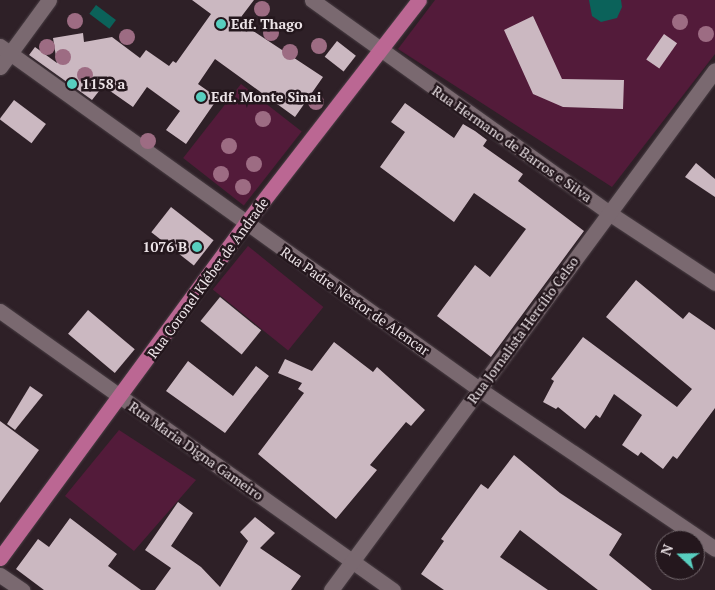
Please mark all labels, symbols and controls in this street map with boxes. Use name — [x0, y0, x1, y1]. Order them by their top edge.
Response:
place label: Edf. Thago — [231, 16, 303, 32]
marker: Edf. Thago — [215, 18, 227, 30]
place label: 1158 a — [82, 76, 125, 92]
marker: 1158 a — [66, 78, 78, 90]
street label: Rua Hermano de Barros e Silva — [429, 82, 595, 206]
place label: Edf. Monte Sinai — [211, 89, 322, 105]
marker: Edf. Monte Sinai — [195, 91, 207, 103]
street label: Rua Coronel Kléber de Andrade — [144, 194, 272, 362]
place label: 1076 B — [142, 239, 187, 255]
marker: 1076 B — [191, 241, 203, 253]
street label: Rua Padre Nestor de Alencar — [277, 243, 433, 359]
street label: Rua Jornalista Hercílio Celso — [464, 253, 582, 407]
street label: Rua Maria Digna Gameiro — [126, 398, 266, 504]
north arrow — [655, 530, 705, 580]
text: N — [656, 541, 677, 558]

